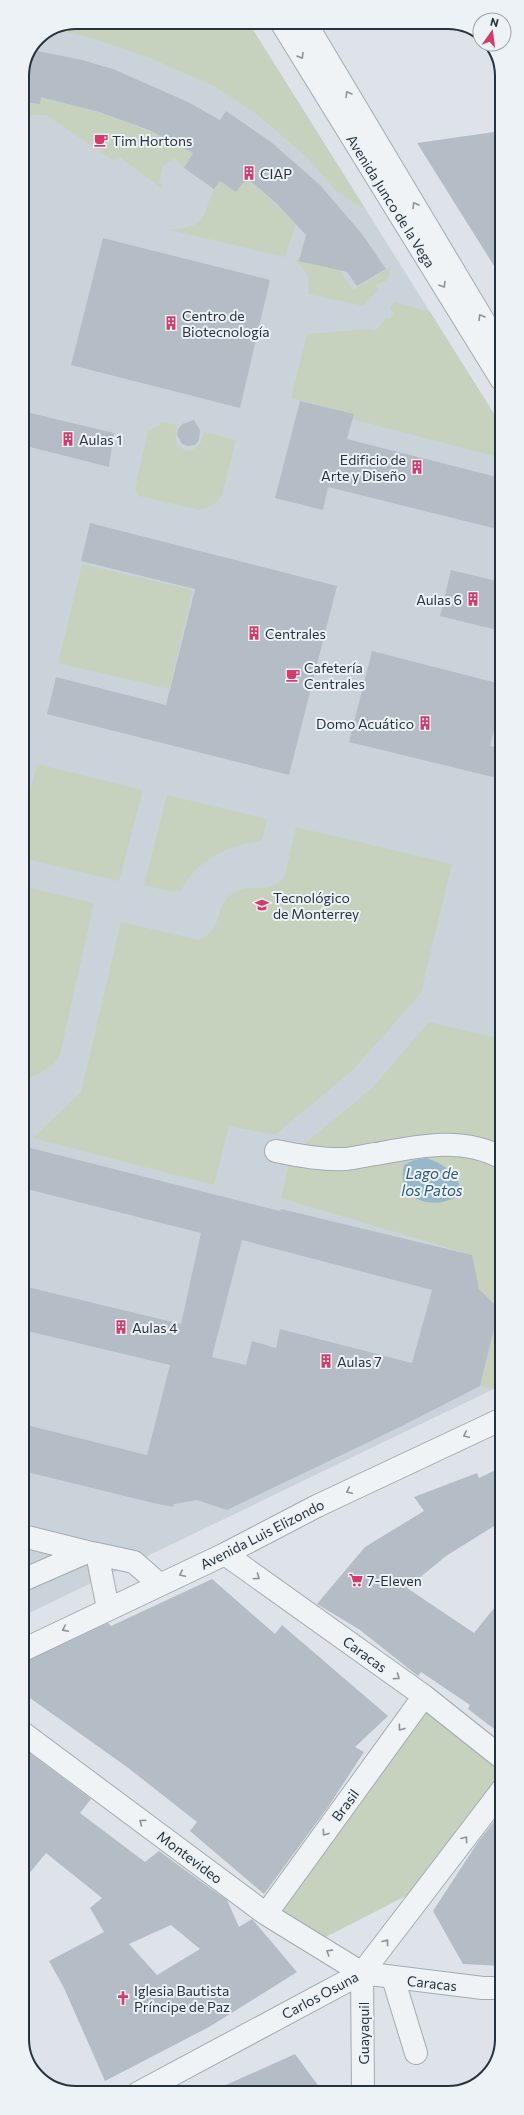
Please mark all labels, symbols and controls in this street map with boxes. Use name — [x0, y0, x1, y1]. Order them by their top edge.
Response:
north arrow — [472, 12, 512, 52]
text: N — [489, 15, 500, 29]
one-way arrow — [297, 51, 304, 58]
one-way arrow — [345, 91, 352, 98]
street label: Avenida Junco de la Vega — [343, 131, 439, 271]
cafe icon: Tim Hortons — [93, 132, 109, 148]
place label: Tim Hortons — [112, 132, 192, 149]
building icon: CIAP — [241, 165, 257, 181]
place label: CIAP — [260, 165, 292, 182]
one-way arrow — [412, 202, 420, 209]
one-way arrow — [438, 281, 446, 288]
place label: Centro de Biotecnología — [182, 307, 270, 340]
one-way arrow — [479, 314, 486, 321]
building icon: Centro de Biotecnología — [163, 315, 179, 331]
building icon: Aulas 1 — [60, 431, 76, 447]
place label: Aulas 1 — [79, 431, 122, 448]
place label: Edificio de Arte y Diseño — [321, 451, 406, 484]
building icon: Edificio de Arte y Diseño — [409, 459, 425, 475]
place label: Aulas 6 — [416, 591, 462, 608]
building icon: Aulas 6 — [465, 591, 481, 607]
building icon: Centrales — [246, 625, 262, 641]
place label: Centrales — [265, 625, 326, 642]
place label: Cafetería Centrales — [304, 659, 365, 692]
cafe icon: Cafetería Centrales — [285, 667, 301, 683]
place label: Domo Acuático — [316, 715, 414, 732]
building icon: Domo Acuático — [417, 715, 433, 731]
place label: Tecnológico de Monterrey — [273, 889, 359, 922]
school or university icon: Tecnológico de Monterrey — [254, 897, 270, 913]
water label: Lago de los Patos — [401, 1164, 463, 1199]
building icon: Aulas 4 — [113, 1319, 129, 1335]
place label: Aulas 4 — [132, 1319, 178, 1336]
building icon: Aulas 7 — [318, 1353, 334, 1369]
place label: Aulas 7 — [337, 1353, 382, 1370]
one-way arrow — [463, 1430, 471, 1438]
one-way arrow — [346, 1486, 353, 1494]
street label: Avenida Luis Elizondo — [197, 1495, 327, 1573]
one-way arrow — [179, 1569, 186, 1577]
one-way arrow — [253, 1572, 260, 1579]
supermarket icon: 7-Eleven — [348, 1572, 364, 1588]
place label: 7-Eleven — [367, 1572, 422, 1589]
one-way arrow — [62, 1624, 69, 1632]
street label: Caracas — [340, 1632, 390, 1676]
one-way arrow — [392, 1672, 399, 1679]
one-way arrow — [399, 1723, 406, 1730]
street label: Brasil — [328, 1786, 362, 1824]
one-way arrow — [140, 1820, 147, 1827]
street label: Montevideo — [154, 1827, 226, 1887]
one-way arrow — [322, 1829, 330, 1836]
one-way arrow — [460, 1836, 467, 1843]
one-way arrow — [382, 1940, 389, 1947]
one-way arrow — [326, 1950, 333, 1957]
street label: Carlos Osuna — [279, 1968, 361, 2022]
street label: Caracas — [406, 1972, 458, 1994]
place label: Iglesia Bautista Príncipe de Paz — [134, 1982, 230, 2015]
church icon: Iglesia Bautista Príncipe de Paz — [115, 1990, 131, 2006]
street label: Guayaquil — [355, 2002, 372, 2064]

